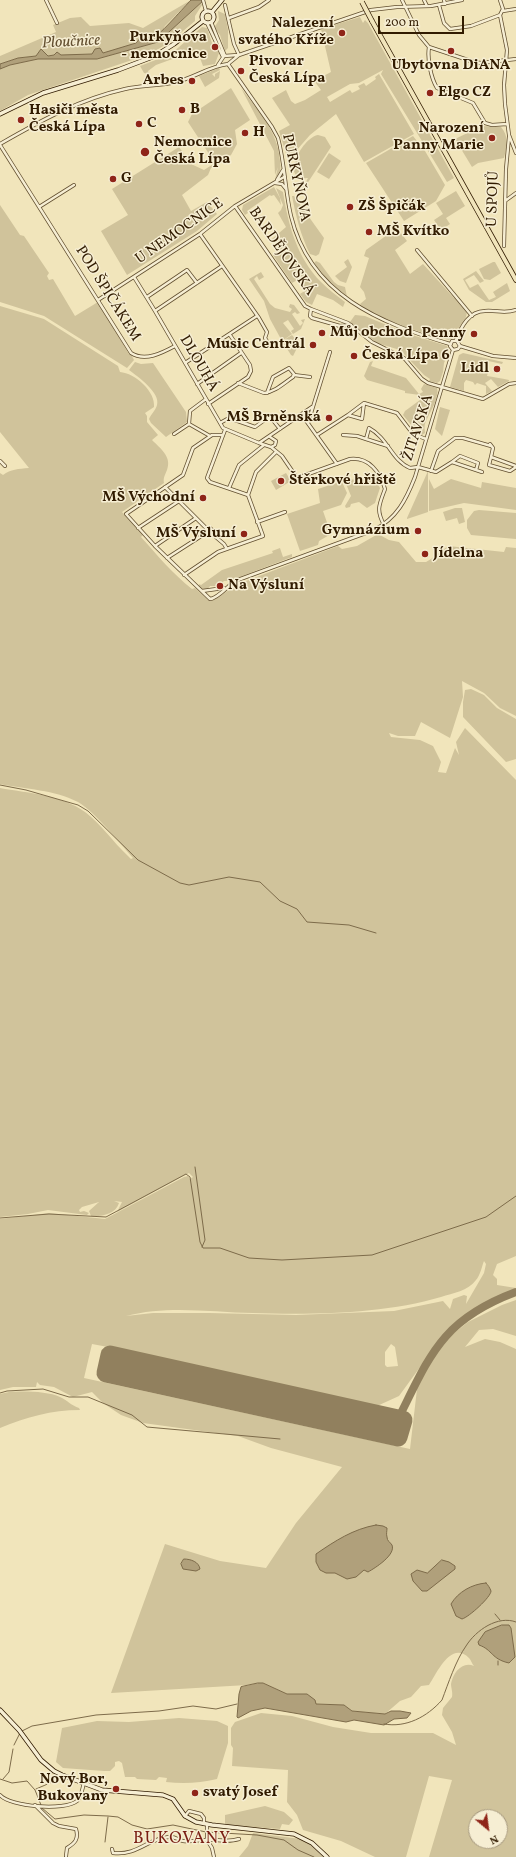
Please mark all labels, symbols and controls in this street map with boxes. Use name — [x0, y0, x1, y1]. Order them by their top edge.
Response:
scale bar — [380, 8, 466, 34]
place label: Nalezení svatého Kříže — [238, 15, 334, 50]
text: 200 m — [385, 15, 419, 31]
marker: Nalezení svatého Kříže — [337, 28, 347, 38]
place label: Purkyňova - nemocnice — [121, 29, 207, 64]
water label: Ploučnice — [41, 32, 101, 54]
marker: Purkyňova - nemocnice — [210, 42, 220, 52]
marker: Ubytovna DiANA — [446, 46, 456, 56]
place label: Pivovar Česká Lípa — [249, 53, 325, 88]
place label: Ubytovna DiANA — [392, 57, 510, 75]
marker: Pivovar Česká Lípa — [236, 66, 246, 76]
place label: Arbes — [143, 72, 184, 90]
marker: Arbes — [187, 76, 197, 86]
place label: Elgo CZ — [438, 84, 491, 102]
marker: Elgo CZ — [425, 88, 435, 98]
place label: B — [190, 101, 200, 119]
place label: Hasiči města Česká Lípa — [29, 102, 119, 137]
marker: B — [177, 105, 187, 115]
marker: Hasiči města Česká Lípa — [16, 115, 26, 125]
place label: C — [147, 115, 157, 133]
marker: C — [134, 119, 144, 129]
place label: Narození Panny Marie — [393, 120, 484, 155]
place label: H — [253, 124, 265, 142]
marker: H — [240, 128, 250, 138]
street label: PURKYŇOVA — [277, 132, 313, 224]
marker: Narození Panny Marie — [487, 133, 497, 143]
place label: Nemocnice Česká Lípa — [154, 134, 232, 169]
marker: Nemocnice Česká Lípa — [139, 146, 151, 158]
place label: G — [121, 170, 132, 188]
street label: U SPOJŮ — [484, 171, 504, 227]
marker: G — [108, 174, 118, 184]
street label: U NEMOCNICE — [133, 195, 227, 269]
place label: ZŠ Špičák — [358, 198, 426, 216]
marker: ZŠ Špičák — [345, 202, 355, 212]
street label: BARDĚJOVSKÁ — [244, 204, 318, 300]
place label: MŠ Kvítko — [377, 223, 449, 241]
marker: MŠ Kvítko — [364, 227, 374, 237]
street label: POD ŠPIČÁKEM — [70, 243, 144, 345]
place label: Můj obchod — [330, 324, 413, 342]
place label: Penny — [422, 325, 466, 343]
marker: Můj obchod — [317, 328, 327, 338]
marker: Penny — [469, 329, 479, 339]
street label: DLOUHÁ — [175, 333, 221, 395]
place label: Music Centrál — [207, 336, 305, 354]
marker: Music Centrál — [308, 340, 318, 350]
place label: Česká Lípa 6 — [362, 347, 450, 365]
marker: Česká Lípa 6 — [349, 351, 359, 361]
place label: Lidl — [461, 360, 489, 378]
marker: Lidl — [492, 364, 502, 374]
street label: ŽITAVSKÁ — [400, 392, 438, 464]
place label: MŠ Brněnská — [227, 409, 321, 427]
marker: MŠ Brněnská — [324, 413, 334, 423]
place label: Štěrkové hřiště — [289, 472, 396, 490]
marker: Štěrkové hřiště — [276, 476, 286, 486]
place label: MŠ Východní — [102, 489, 195, 507]
marker: MŠ Východní — [198, 493, 208, 503]
place label: Gymnázium — [322, 522, 410, 540]
place label: MŠ Výsluní — [156, 525, 236, 543]
marker: Gymnázium — [413, 526, 423, 536]
marker: MŠ Výsluní — [239, 529, 249, 539]
place label: Jídelna — [433, 545, 483, 563]
marker: Jídelna — [420, 549, 430, 559]
place label: Na Výsluní — [228, 577, 304, 595]
marker: Na Výsluní — [215, 581, 225, 591]
place label: Nový Bor, Bukovany — [38, 1771, 108, 1806]
marker: Nový Bor, Bukovany — [111, 1784, 121, 1794]
place label: svatý Josef — [203, 1784, 277, 1802]
marker: svatý Josef — [190, 1788, 200, 1798]
north arrow — [468, 1809, 508, 1849]
district label: BUKOVANY — [133, 1830, 231, 1850]
text: N — [486, 1831, 501, 1848]

